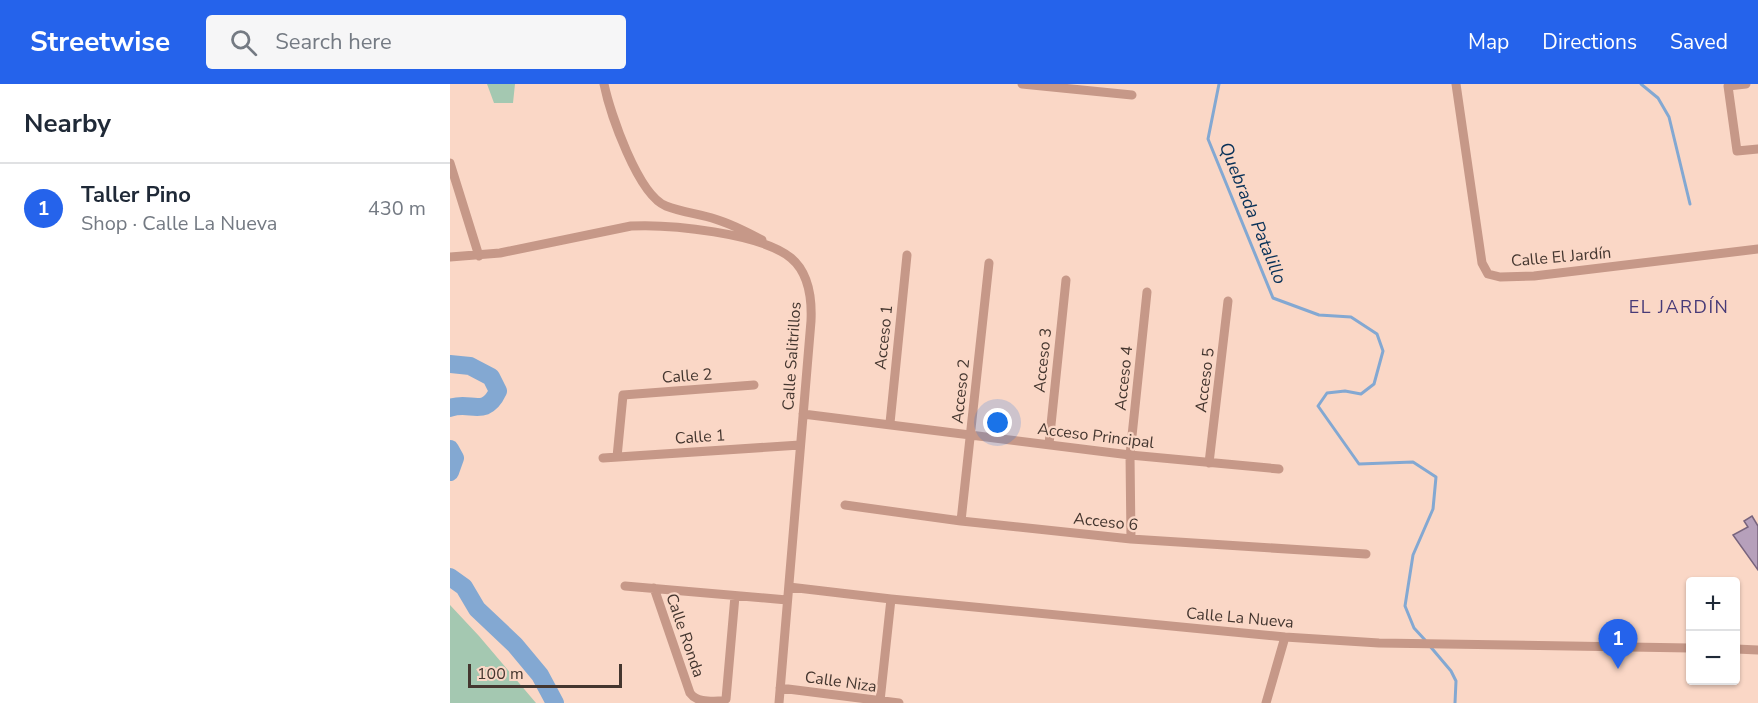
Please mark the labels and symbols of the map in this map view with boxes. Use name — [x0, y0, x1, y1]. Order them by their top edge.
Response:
water label: Quebrada Patalillo — [1214, 139, 1292, 287]
street label: Calle El Jardín — [1510, 242, 1612, 272]
district label: EL JARDÍN — [1629, 295, 1729, 319]
street label: Calle Salitrillos — [777, 301, 807, 411]
street label: Acceso 1 — [870, 304, 898, 371]
street label: Acceso 3 — [1029, 327, 1057, 394]
street label: Acceso 4 — [1110, 344, 1138, 412]
street label: Acceso 5 — [1190, 347, 1220, 414]
street label: Acceso 2 — [947, 358, 975, 425]
street label: Calle 2 — [661, 363, 713, 389]
your location — [983, 408, 1012, 437]
street label: Acceso Principal — [1036, 418, 1156, 454]
street label: Calle 1 — [674, 424, 726, 450]
street label: Acceso 6 — [1072, 508, 1139, 536]
street label: Calle Ronda — [660, 590, 710, 680]
street label: Calle La Nueva — [1185, 602, 1295, 634]
pin: 1 — [1598, 620, 1638, 669]
scale bar — [468, 661, 622, 688]
street label: Calle Niza — [803, 666, 878, 698]

